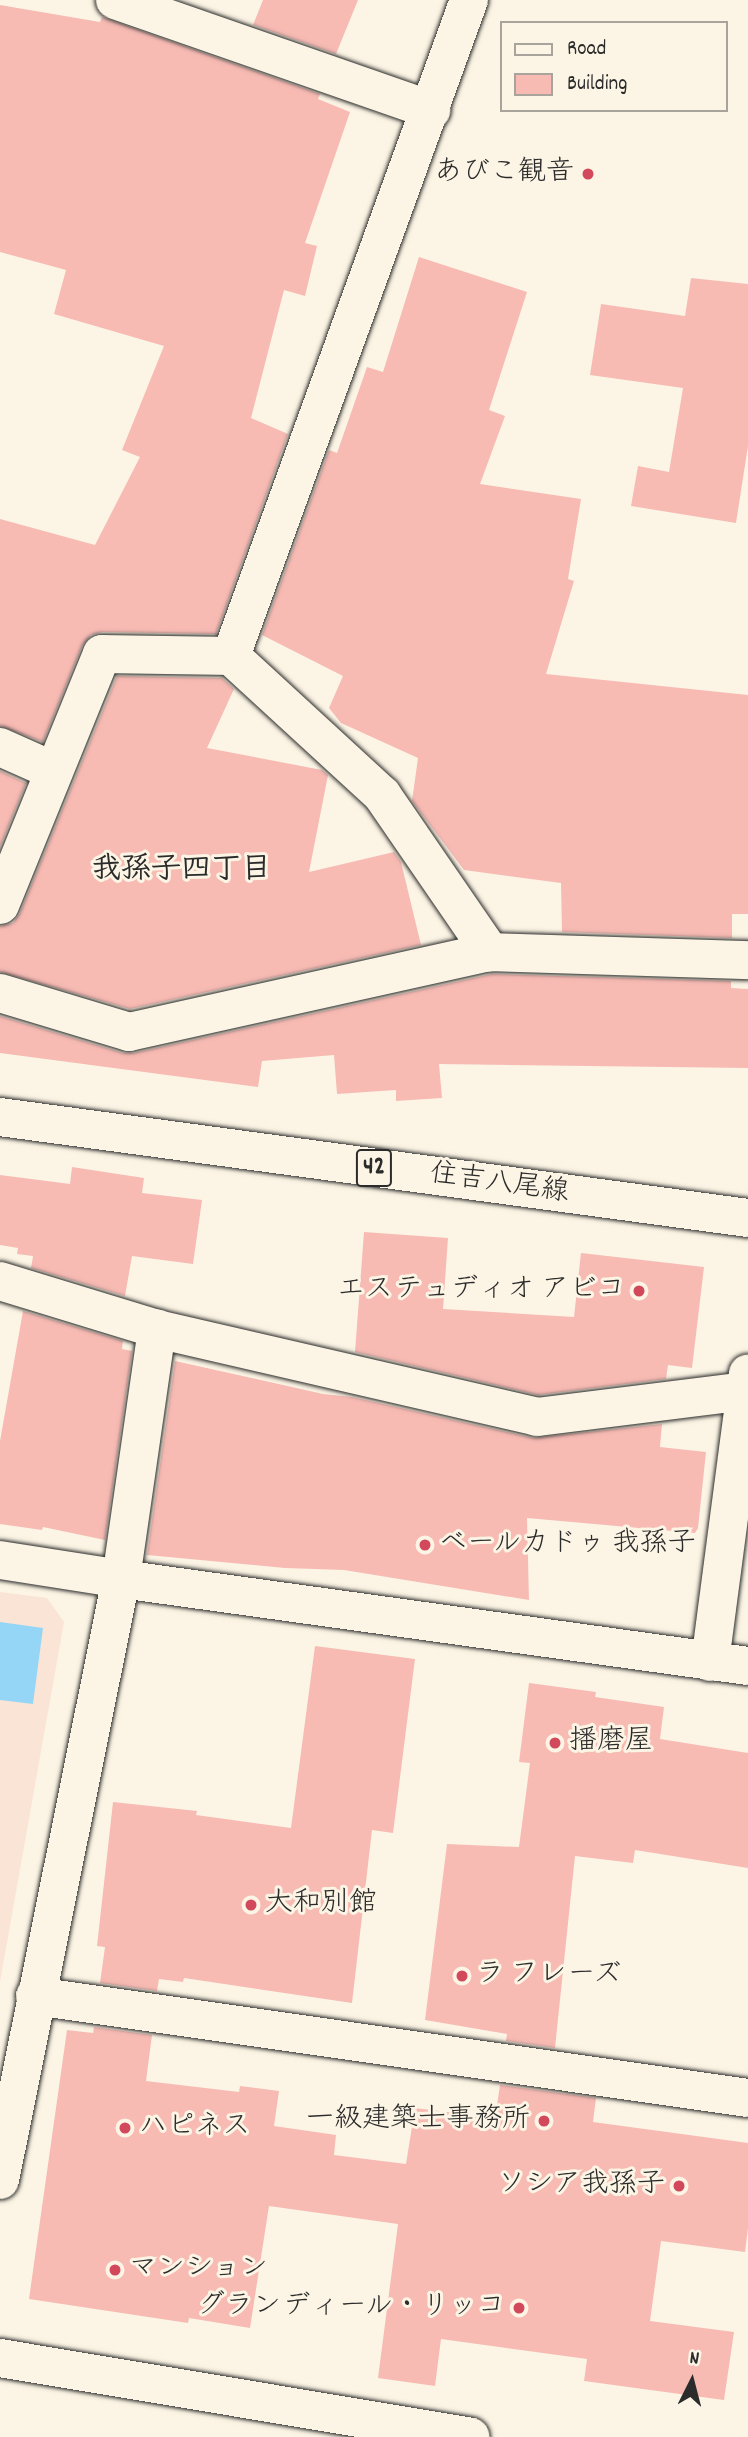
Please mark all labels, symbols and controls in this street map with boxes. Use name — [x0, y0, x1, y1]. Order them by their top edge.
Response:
legend — [500, 21, 727, 112]
text: Road — [567, 35, 606, 65]
text: Building — [567, 70, 627, 100]
place label: あびこ観音 — [434, 157, 574, 191]
marker: あびこ観音 — [580, 166, 596, 182]
district label: 我孫子四丁目 — [91, 854, 271, 890]
road number: 42 — [355, 1146, 393, 1190]
street label: 住吉八尾線 — [427, 1159, 571, 1211]
place label: エステュディオ アビコ — [339, 1274, 625, 1308]
marker: エステュディオ アビコ — [631, 1283, 647, 1299]
place label: ベールカドゥ 我孫子 — [439, 1528, 697, 1562]
marker: ベールカドゥ 我孫子 — [417, 1537, 433, 1553]
place label: 播磨屋 — [569, 1726, 653, 1760]
marker: 播磨屋 — [547, 1735, 563, 1751]
place label: 大和別館 — [265, 1888, 377, 1922]
marker: 大和別館 — [243, 1897, 259, 1913]
place label: ラ フレーズ — [476, 1959, 624, 1993]
marker: ラ フレーズ — [454, 1968, 470, 1984]
place label: 一級建築士事務所 — [306, 2104, 530, 2138]
place label: ハピネス — [139, 2111, 251, 2145]
marker: 一級建築士事務所 — [536, 2113, 552, 2129]
marker: ハピネス — [117, 2120, 133, 2136]
place label: ソシア我孫子 — [497, 2169, 665, 2203]
marker: ソシア我孫子 — [671, 2178, 687, 2194]
place label: マンション — [129, 2253, 269, 2287]
marker: マンション — [107, 2262, 123, 2278]
place label: グランディール・リッコ — [197, 2291, 505, 2325]
marker: グランディール・リッコ — [511, 2300, 527, 2316]
north arrow — [657, 2346, 727, 2416]
text: N — [688, 2346, 700, 2374]

